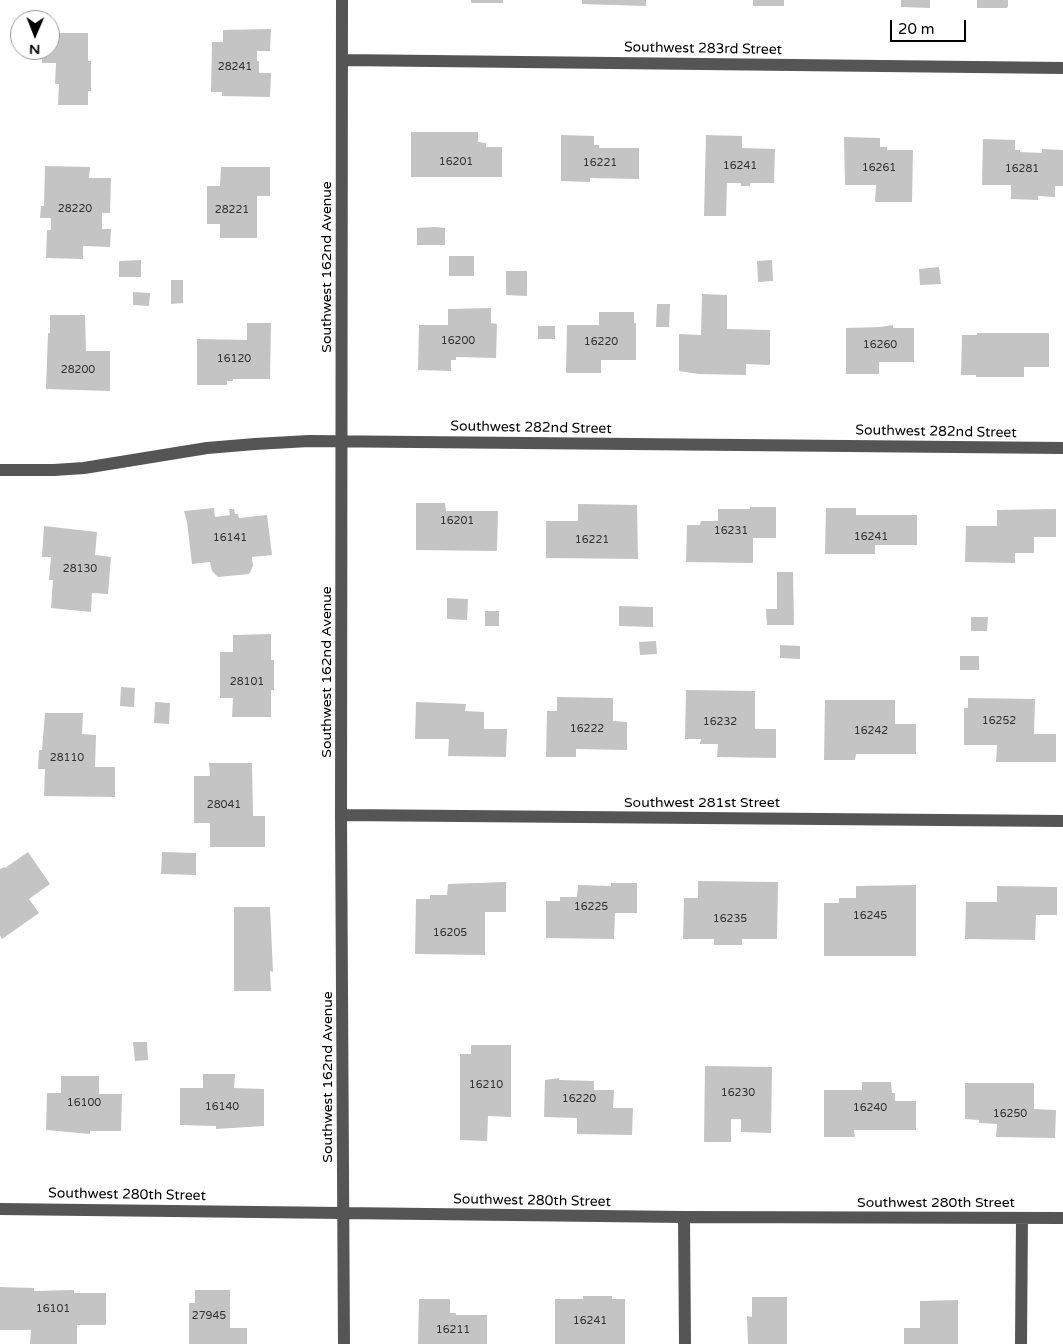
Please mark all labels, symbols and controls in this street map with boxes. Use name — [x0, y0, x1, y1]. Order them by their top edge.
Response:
north arrow — [10, 10, 60, 60]
scale bar — [893, 10, 969, 42]
text: 20 m — [898, 20, 935, 38]
street label: Southwest 283rd Street — [624, 39, 782, 59]
text: N — [29, 41, 41, 58]
house number: 28241 — [218, 60, 252, 74]
house number: 16201 — [439, 155, 473, 169]
house number: 16221 — [583, 156, 617, 170]
house number: 16241 — [723, 159, 757, 173]
house number: 16261 — [862, 161, 896, 175]
house number: 16281 — [1005, 162, 1039, 176]
street label: Southwest 162nd Avenue — [319, 181, 335, 353]
house number: 28220 — [58, 202, 92, 216]
house number: 28221 — [215, 203, 249, 217]
house number: 16200 — [441, 334, 475, 348]
house number: 16220 — [584, 335, 618, 349]
house number: 16260 — [863, 338, 897, 352]
house number: 16120 — [217, 352, 251, 366]
house number: 28200 — [61, 363, 95, 377]
street label: Southwest 282nd Street — [450, 418, 612, 438]
street label: Southwest 282nd Street — [855, 422, 1017, 442]
house number: 16201 — [440, 514, 474, 528]
house number: 16231 — [714, 524, 748, 538]
house number: 16241 — [854, 530, 888, 544]
house number: 16141 — [213, 531, 247, 545]
house number: 16221 — [575, 533, 609, 547]
house number: 28130 — [63, 562, 97, 576]
street label: Southwest 162nd Avenue — [319, 586, 335, 758]
house number: 28101 — [230, 675, 264, 689]
house number: 16252 — [982, 714, 1016, 728]
house number: 16232 — [703, 715, 737, 729]
house number: 16222 — [570, 722, 604, 736]
house number: 16242 — [854, 724, 888, 738]
house number: 28110 — [50, 751, 84, 765]
street label: Southwest 281st Street — [624, 795, 780, 811]
house number: 28041 — [207, 798, 241, 812]
house number: 16225 — [574, 900, 608, 914]
house number: 16245 — [853, 909, 887, 923]
house number: 16235 — [713, 912, 747, 926]
house number: 16205 — [433, 926, 467, 940]
street label: Southwest 162nd Avenue — [320, 991, 336, 1163]
house number: 16210 — [469, 1078, 503, 1092]
house number: 16230 — [721, 1086, 755, 1100]
house number: 16220 — [562, 1092, 596, 1106]
house number: 16100 — [67, 1096, 101, 1110]
house number: 16140 — [205, 1100, 239, 1114]
house number: 16240 — [853, 1101, 887, 1115]
house number: 16250 — [993, 1107, 1027, 1121]
street label: Southwest 280th Street — [48, 1185, 206, 1205]
street label: Southwest 280th Street — [453, 1191, 611, 1211]
street label: Southwest 280th Street — [857, 1195, 1015, 1211]
house number: 16101 — [36, 1302, 70, 1316]
house number: 27945 — [192, 1309, 226, 1323]
house number: 16241 — [573, 1314, 607, 1328]
house number: 16211 — [436, 1323, 470, 1337]

